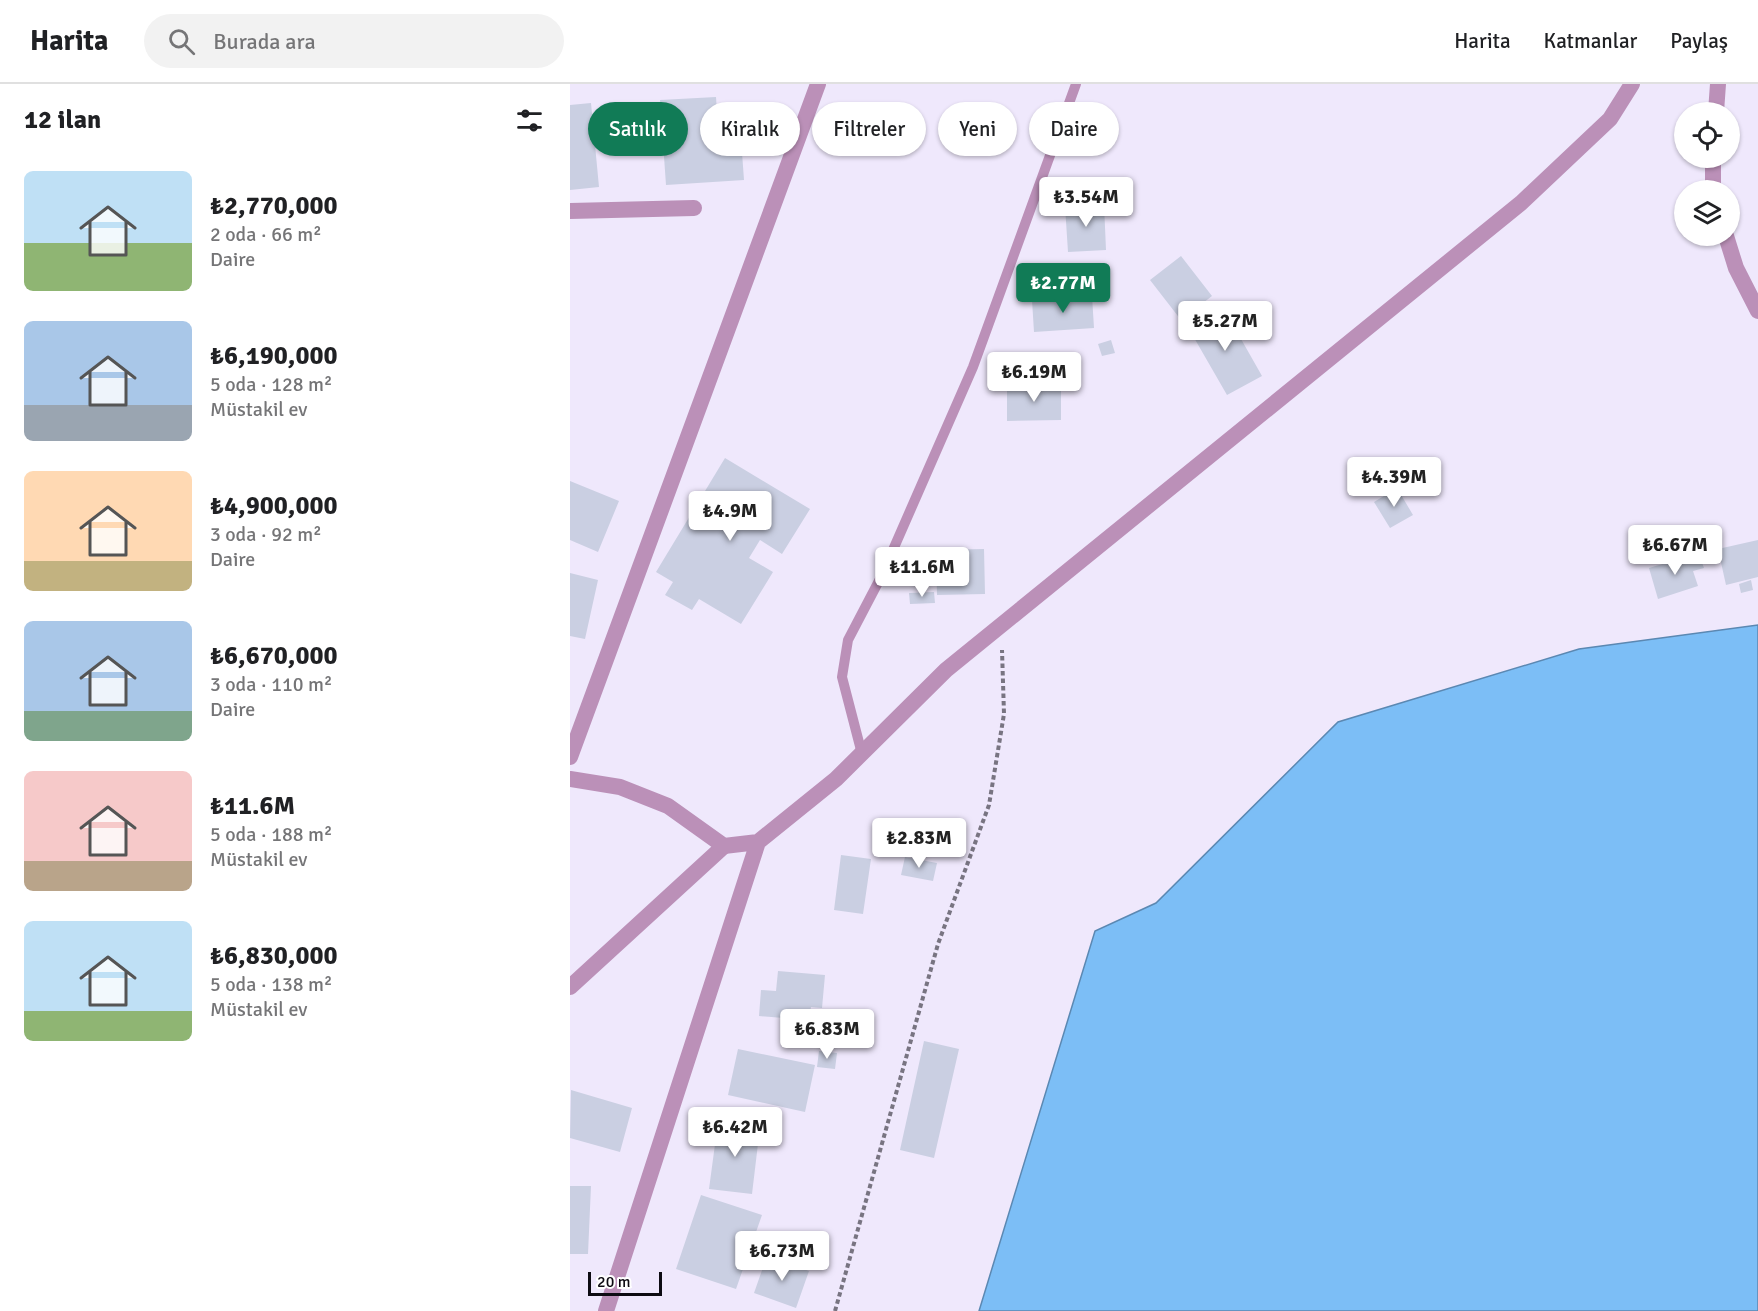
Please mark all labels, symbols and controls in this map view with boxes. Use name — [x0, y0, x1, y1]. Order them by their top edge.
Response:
search box — [144, 14, 564, 68]
text: Harita — [30, 24, 108, 58]
icon: search — [165, 25, 198, 58]
text: Burada ara — [213, 28, 316, 55]
text: Harita — [1454, 28, 1511, 54]
text: Katmanlar — [1544, 28, 1637, 54]
text: Paylaş — [1670, 28, 1728, 54]
chip: Satılık — [588, 102, 688, 156]
chip: Kiralık — [700, 102, 800, 156]
chip: Filtreler — [812, 102, 926, 156]
chip: Yeni — [938, 102, 1017, 156]
chip: Daire — [1029, 102, 1119, 156]
map controls — [1674, 102, 1740, 246]
button: locate — [1674, 102, 1740, 168]
text: 12 ilan — [24, 104, 101, 136]
icon: filters — [513, 104, 546, 137]
pin: ₺3.54M — [1037, 177, 1135, 228]
button: layers — [1674, 180, 1740, 246]
text: ₺3.54M — [1053, 184, 1119, 209]
text: ₺2,770,000 — [210, 190, 338, 222]
icon: home — [72, 195, 144, 267]
text: 2 oda · 66 m² — [210, 222, 322, 247]
text: Daire — [210, 247, 255, 272]
pin: ₺2.77M — [1014, 263, 1112, 314]
text: ₺2.77M — [1030, 270, 1096, 295]
pin: ₺5.27M — [1176, 301, 1274, 352]
text: ₺5.27M — [1192, 308, 1258, 333]
text: ₺6,190,000 — [210, 340, 338, 372]
icon: home — [72, 345, 144, 417]
pin: ₺6.19M — [985, 352, 1083, 403]
text: ₺6.19M — [1001, 359, 1067, 384]
text: 5 oda · 128 m² — [210, 372, 332, 397]
text: Müstakil ev — [210, 397, 307, 422]
pin: ₺4.39M — [1345, 457, 1443, 508]
text: ₺4.39M — [1361, 464, 1427, 489]
text: ₺4,900,000 — [210, 490, 338, 522]
pin: ₺4.9M — [688, 491, 772, 542]
icon: home — [72, 495, 144, 567]
text: ₺4.9M — [703, 498, 757, 523]
text: 3 oda · 92 m² — [210, 522, 322, 547]
pin: ₺6.67M — [1626, 525, 1724, 576]
text: ₺6.67M — [1642, 532, 1708, 557]
text: Daire — [210, 547, 255, 572]
pin: ₺11.6M — [873, 547, 971, 598]
text: ₺11.6M — [889, 554, 955, 579]
text: ₺6,670,000 — [210, 640, 338, 672]
icon: home — [72, 645, 144, 717]
text: 3 oda · 110 m² — [210, 672, 332, 697]
text: Daire — [210, 697, 255, 722]
text: ₺11.6M — [210, 790, 295, 822]
icon: home — [72, 795, 144, 867]
pin: ₺2.83M — [870, 818, 968, 869]
text: 5 oda · 188 m² — [210, 822, 332, 847]
text: ₺2.83M — [886, 825, 952, 850]
text: Müstakil ev — [210, 847, 307, 872]
text: ₺6,830,000 — [210, 940, 338, 972]
icon: home — [72, 945, 144, 1017]
text: 5 oda · 138 m² — [210, 972, 332, 997]
text: Müstakil ev — [210, 997, 307, 1022]
pin: ₺6.83M — [778, 1009, 876, 1060]
text: ₺6.83M — [794, 1016, 860, 1041]
pin: ₺6.42M — [686, 1107, 784, 1158]
text: ₺6.42M — [702, 1114, 768, 1139]
pin: ₺6.73M — [733, 1231, 831, 1282]
text: ₺6.73M — [749, 1238, 815, 1263]
scale bar — [588, 1269, 662, 1296]
text: 20 m — [597, 1272, 631, 1292]

